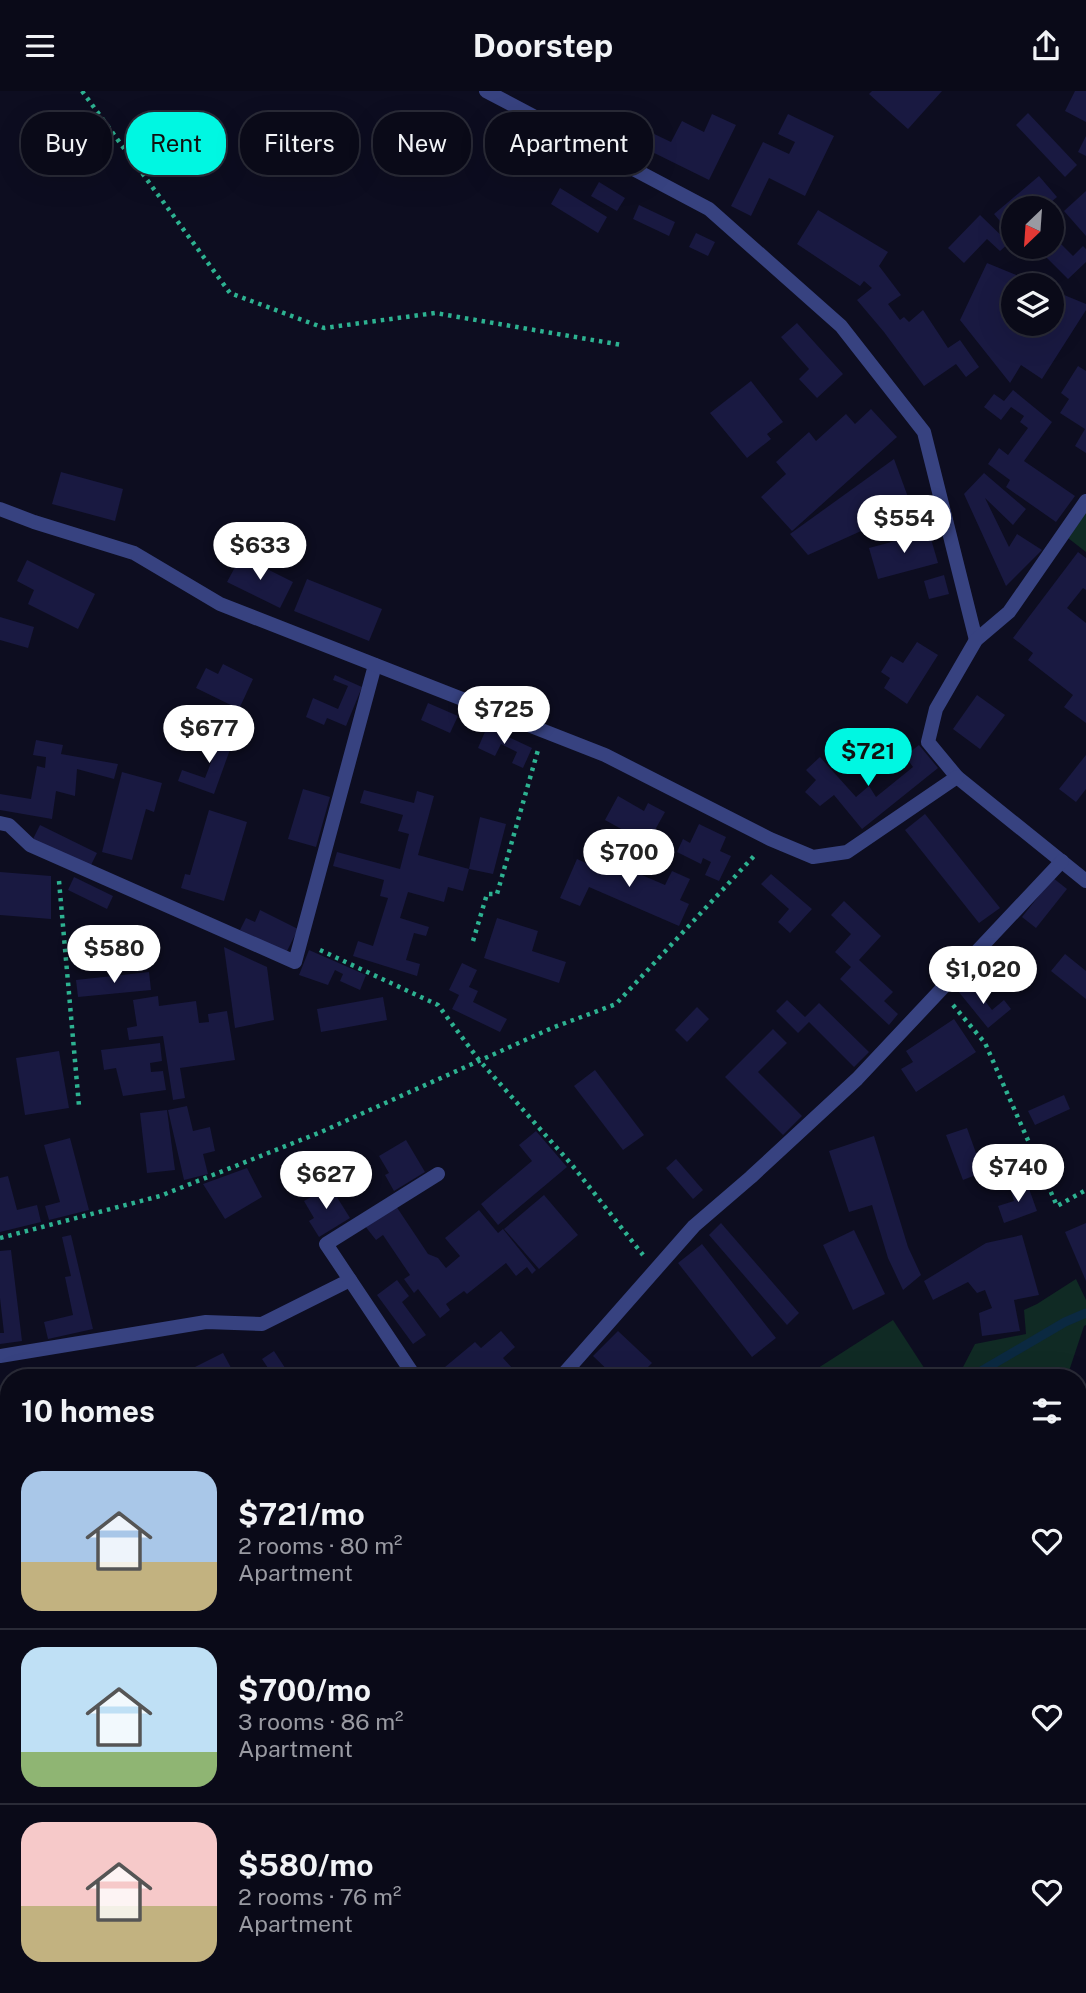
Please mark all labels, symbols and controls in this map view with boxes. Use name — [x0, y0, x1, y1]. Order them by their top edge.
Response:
icon: menu — [21, 27, 59, 65]
text: Doorstep — [473, 27, 613, 64]
icon: share — [1027, 27, 1065, 65]
chip: Buy — [21, 112, 112, 175]
chip: Rent — [126, 112, 226, 175]
chip: Filters — [240, 112, 359, 175]
chip: New — [373, 112, 471, 175]
chip: Apartment — [485, 112, 653, 175]
north arrow — [1001, 196, 1064, 259]
map controls — [1001, 196, 1064, 336]
button: layers — [1001, 273, 1064, 336]
pin: $554 — [863, 496, 945, 555]
text: $554 — [873, 504, 935, 531]
pin: $633 — [219, 523, 301, 582]
text: $633 — [229, 531, 291, 558]
pin: $725 — [463, 687, 545, 746]
text: $725 — [474, 695, 534, 722]
pin: $677 — [168, 705, 250, 765]
text: $677 — [179, 714, 239, 741]
pin: $721 — [827, 729, 909, 788]
text: $721 — [841, 737, 895, 764]
pin: $700 — [588, 829, 670, 889]
text: $700 — [599, 838, 659, 865]
pin: $580 — [73, 925, 155, 985]
text: $580 — [83, 934, 145, 961]
pin: $1,020 — [926, 947, 1040, 1006]
text: $1,020 — [945, 955, 1021, 982]
pin: $740 — [977, 1145, 1059, 1204]
pin: $627 — [285, 1151, 367, 1211]
text: $740 — [988, 1153, 1048, 1180]
text: $627 — [296, 1160, 356, 1187]
icon: filters — [1028, 1392, 1066, 1430]
text: 10 homes — [21, 1393, 155, 1429]
text: $721/mo — [238, 1496, 365, 1532]
icon: home — [77, 1499, 161, 1583]
icon: heart — [1028, 1522, 1066, 1560]
text: 2 rooms · 80 m² — [238, 1532, 403, 1559]
text: Apartment — [238, 1559, 353, 1586]
text: $700/mo — [238, 1672, 371, 1708]
icon: home — [77, 1675, 161, 1759]
icon: heart — [1028, 1698, 1066, 1736]
text: 3 rooms · 86 m² — [238, 1708, 404, 1735]
text: Apartment — [238, 1735, 353, 1762]
text: $580/mo — [238, 1847, 374, 1883]
icon: home — [77, 1850, 161, 1934]
icon: heart — [1028, 1873, 1066, 1911]
text: 2 rooms · 76 m² — [238, 1883, 401, 1910]
text: Apartment — [238, 1910, 353, 1937]

